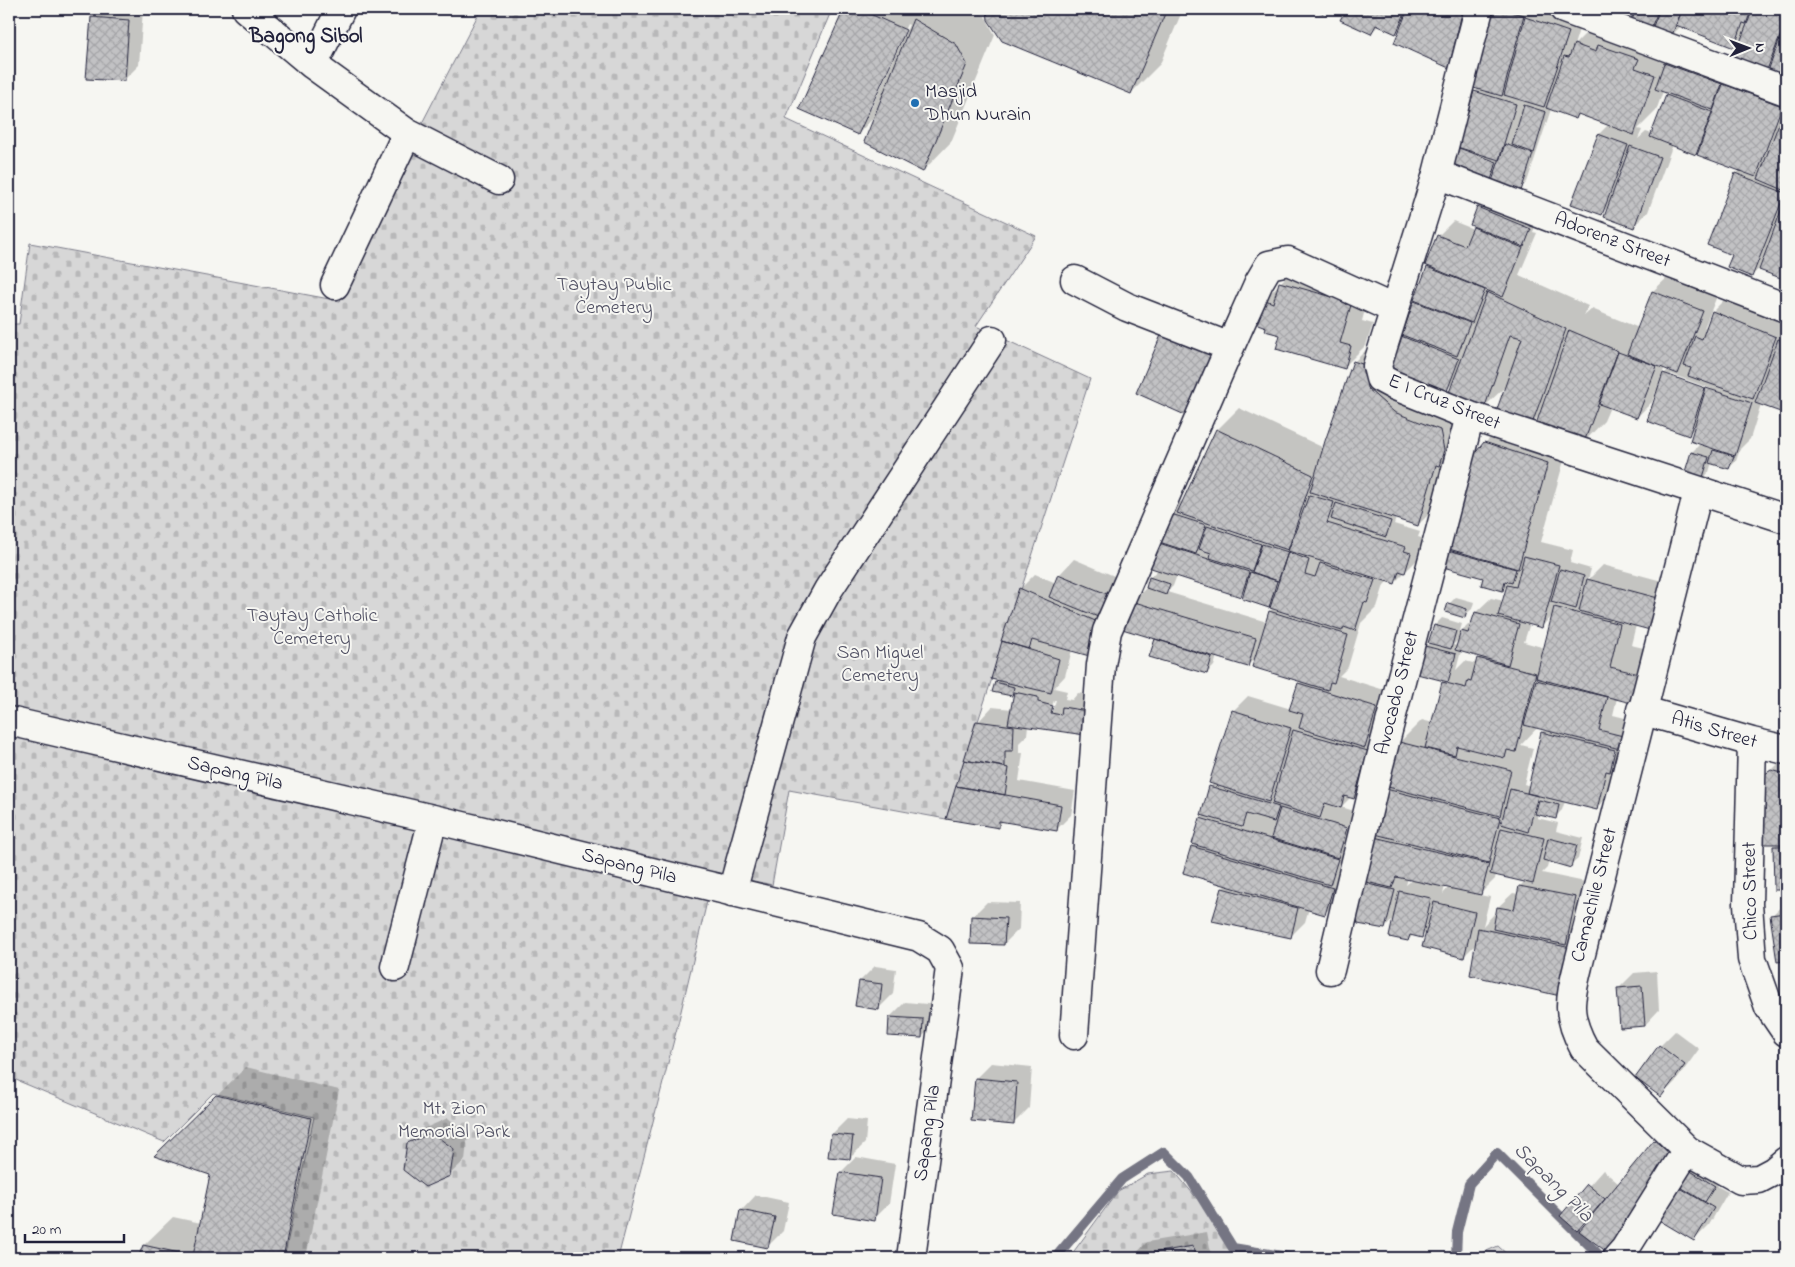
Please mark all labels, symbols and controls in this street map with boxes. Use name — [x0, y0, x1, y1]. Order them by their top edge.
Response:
district label: Bagong Sibol — [248, 22, 363, 54]
north arrow — [1722, 22, 1772, 72]
text: N — [1749, 43, 1770, 53]
place label: Masjid Dhun Nurain — [924, 78, 1031, 130]
marker: Masjid Dhun Nurain — [909, 97, 921, 109]
street label: Adorenz Street — [1549, 205, 1675, 277]
park label: Taytay Public Cemetery — [557, 271, 671, 323]
street label: E I Cruz Street — [1383, 367, 1505, 439]
park label: Taytay Catholic Cemetery — [247, 602, 377, 654]
street label: Avocado Street — [1369, 628, 1428, 758]
park label: San Miguel Cemetery — [837, 639, 923, 691]
street label: Atis Street — [1668, 705, 1761, 757]
street label: Sapang Pila — [184, 749, 286, 800]
street label: Camachile Street — [1564, 824, 1626, 965]
street label: Sapang Pila — [578, 841, 680, 894]
street label: Chico Street — [1736, 841, 1766, 941]
street label: Sapang Pila — [907, 1083, 950, 1183]
park label: Mt. Zion Memorial Park — [398, 1095, 510, 1147]
water label: Sapang Pila — [1506, 1136, 1600, 1231]
scale bar — [25, 1212, 124, 1244]
text: 20 m — [32, 1219, 62, 1241]

